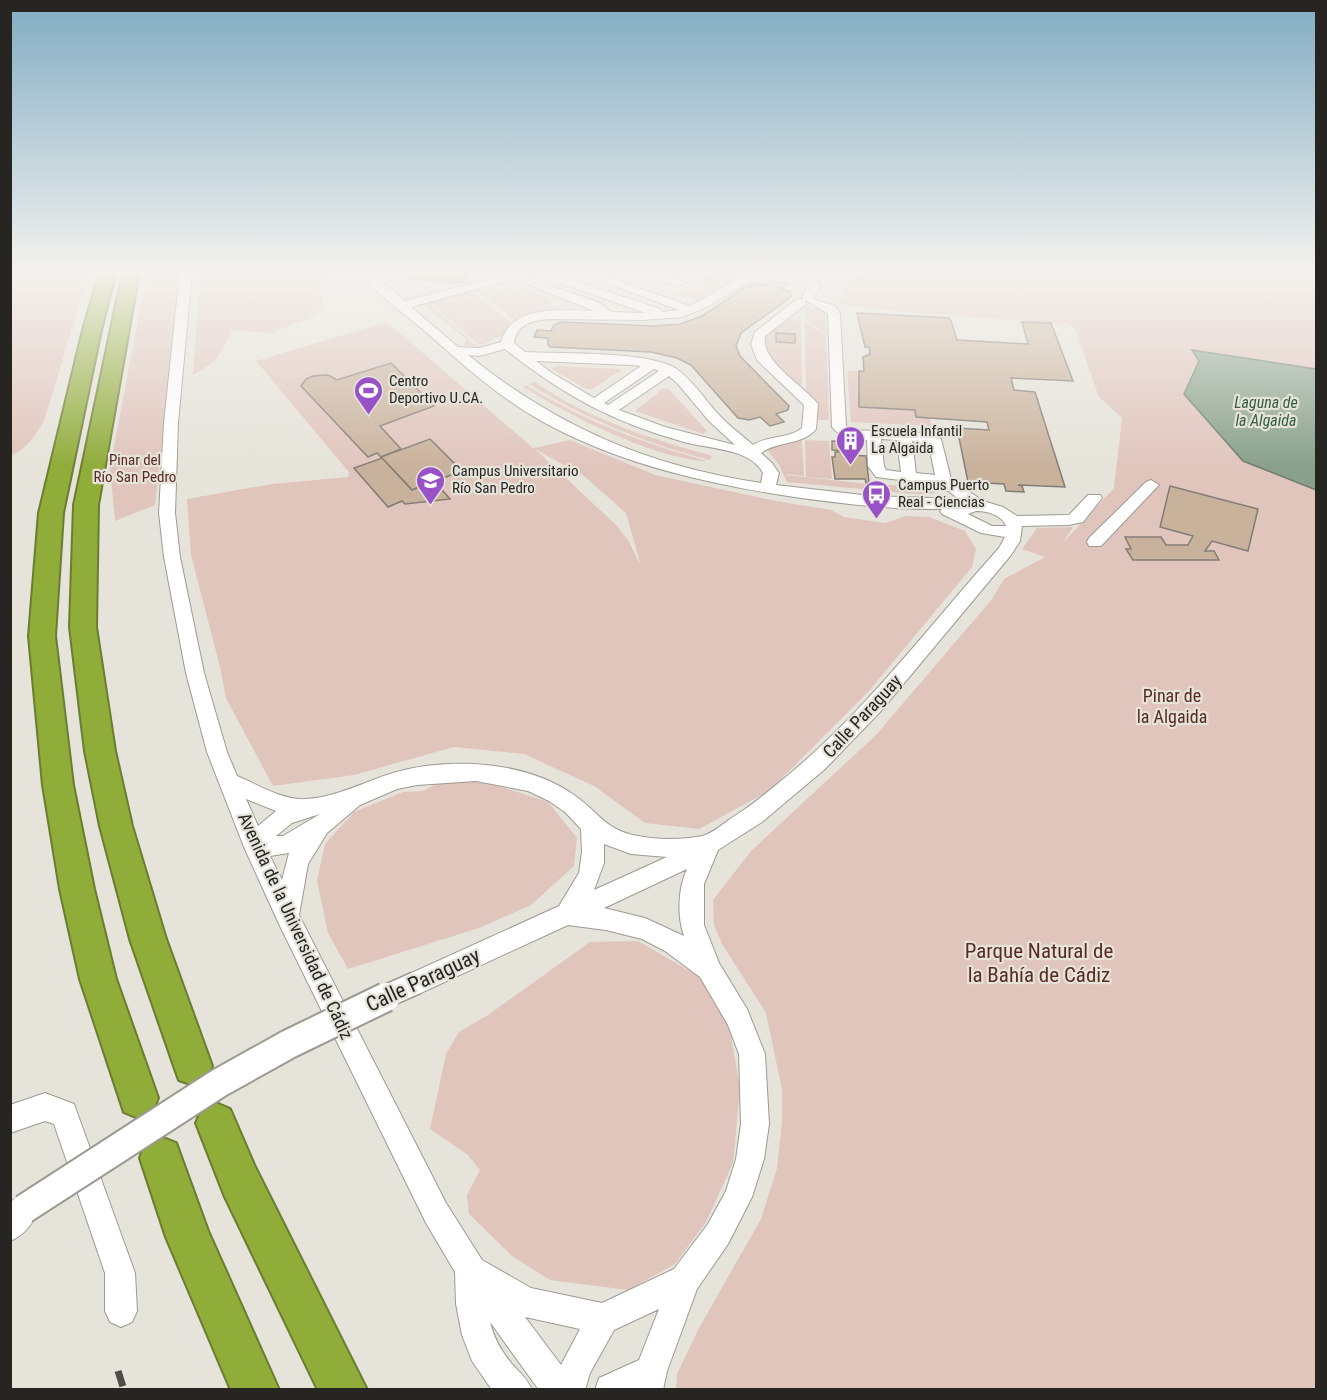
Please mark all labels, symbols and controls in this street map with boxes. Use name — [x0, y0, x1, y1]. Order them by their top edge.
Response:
place label: Centro Deportivo U.CA. — [389, 372, 483, 407]
sports icon: Centro Deportivo U.CA. — [352, 374, 384, 416]
water label: Laguna de la Algaida — [1234, 393, 1298, 430]
place label: Escuela Infantil La Algaida — [871, 422, 962, 457]
building icon: Escuela Infantil La Algaida — [834, 424, 866, 466]
park label: Pinar del Río San Pedro — [94, 451, 176, 486]
place label: Campus Universitario Río San Pedro — [452, 462, 578, 497]
school or university icon: Campus Universitario Río San Pedro — [415, 464, 447, 506]
place label: Campus Puerto Real - Ciencias — [898, 476, 989, 511]
bus stop icon: Campus Puerto Real - Ciencias — [861, 478, 893, 520]
street label: Calle Paraguay — [818, 670, 906, 762]
park label: Pinar de la Algaida — [1137, 685, 1207, 727]
street label: Avenida de la Universidad de Cádiz — [234, 809, 358, 1043]
park label: Parque Natural de la Bahía de Cádiz — [965, 939, 1113, 987]
street label: Calle Paraguay — [362, 943, 484, 1017]

